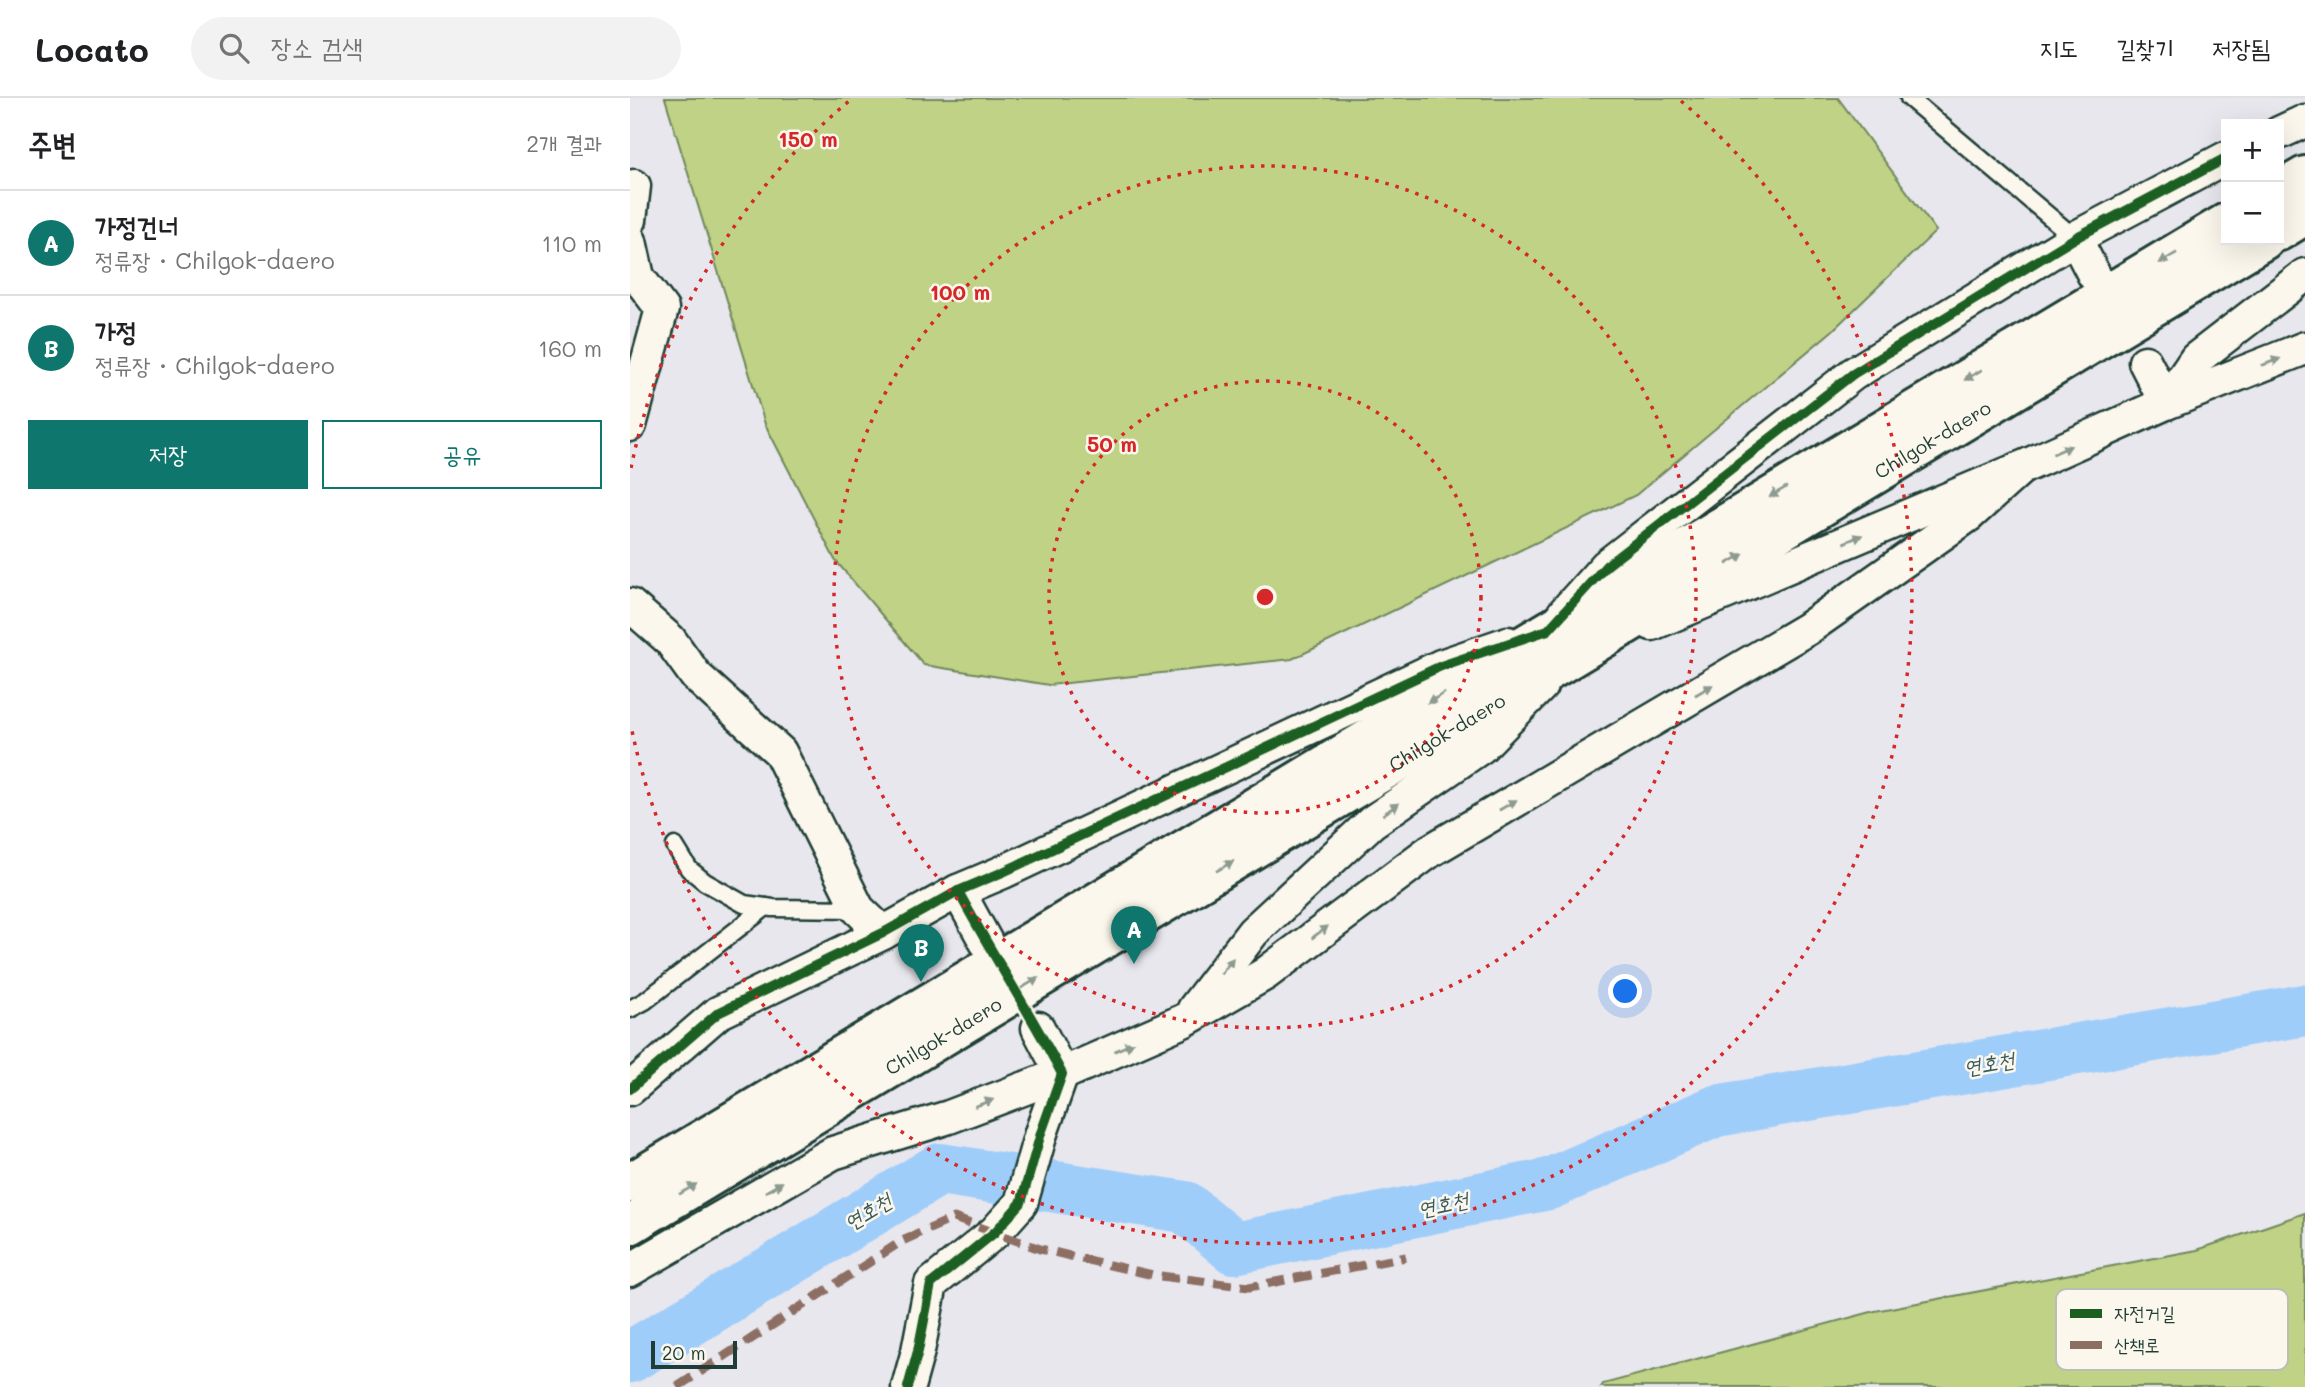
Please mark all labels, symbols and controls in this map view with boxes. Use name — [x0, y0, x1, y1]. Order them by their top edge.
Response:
search box — [191, 17, 681, 80]
text: Locato — [35, 27, 149, 70]
icon: search — [215, 29, 253, 67]
text: 장소 검색 — [271, 30, 363, 64]
text: 지도 — [2040, 32, 2078, 63]
text: 길찾기 — [2116, 32, 2174, 63]
text: 저장됨 — [2212, 32, 2270, 63]
map controls — [2221, 119, 2284, 245]
button: + — [2221, 119, 2284, 182]
text: 주변 — [28, 123, 76, 163]
text: 150 m — [778, 125, 838, 152]
text: 2개 결과 — [526, 128, 602, 158]
button: − — [2221, 182, 2284, 245]
text: 가정건너 — [95, 209, 179, 243]
text: A — [43, 228, 59, 258]
text: 110 m — [542, 228, 602, 258]
text: 정류장 · Chilgok-daero — [95, 245, 335, 275]
one-way arrow — [2158, 252, 2177, 264]
text: 100 m — [930, 278, 990, 305]
text: 가정 — [95, 314, 137, 348]
text: B — [43, 333, 59, 363]
text: 160 m — [538, 333, 602, 363]
text: 정류장 · Chilgok-daero — [95, 350, 335, 380]
one-way arrow — [2261, 356, 2282, 367]
one-way arrow — [1963, 369, 1982, 381]
street label: Chilgok-daero — [1869, 395, 1995, 484]
button: 저장 — [28, 420, 308, 489]
button: 공유 — [322, 420, 602, 489]
text: 50 m — [1087, 430, 1137, 457]
one-way arrow — [2051, 444, 2072, 455]
one-way arrow — [1768, 486, 1787, 499]
one-way arrow — [1842, 534, 1863, 545]
one-way arrow — [1725, 553, 1744, 565]
centre of rings — [1253, 585, 1277, 609]
one-way arrow — [1694, 684, 1714, 696]
street label: Chilgok-daero — [1384, 687, 1510, 777]
one-way arrow — [1426, 691, 1445, 704]
one-way arrow — [1498, 799, 1518, 811]
one-way arrow — [1381, 803, 1400, 816]
one-way arrow — [1216, 860, 1235, 872]
pin: A — [1111, 906, 1157, 964]
pin: B — [898, 924, 944, 982]
one-way arrow — [1311, 926, 1329, 940]
one-way arrow — [1219, 957, 1233, 975]
your location — [1608, 974, 1642, 1008]
one-way arrow — [1021, 977, 1040, 990]
street label: Chilgok-daero — [880, 991, 1006, 1080]
one-way arrow — [1114, 1041, 1134, 1053]
water label: 연호천 — [1961, 1044, 2018, 1080]
one-way arrow — [974, 1098, 995, 1109]
one-way arrow — [764, 1181, 783, 1193]
one-way arrow — [679, 1183, 698, 1196]
water label: 연호천 — [839, 1185, 898, 1235]
water label: 연호천 — [1415, 1185, 1472, 1222]
legend — [2056, 1289, 2288, 1370]
text: 자전거길 — [2114, 1300, 2175, 1325]
text: 산책로 — [2114, 1332, 2160, 1357]
scale bar — [651, 1338, 737, 1370]
text: 20 m — [662, 1340, 706, 1365]

